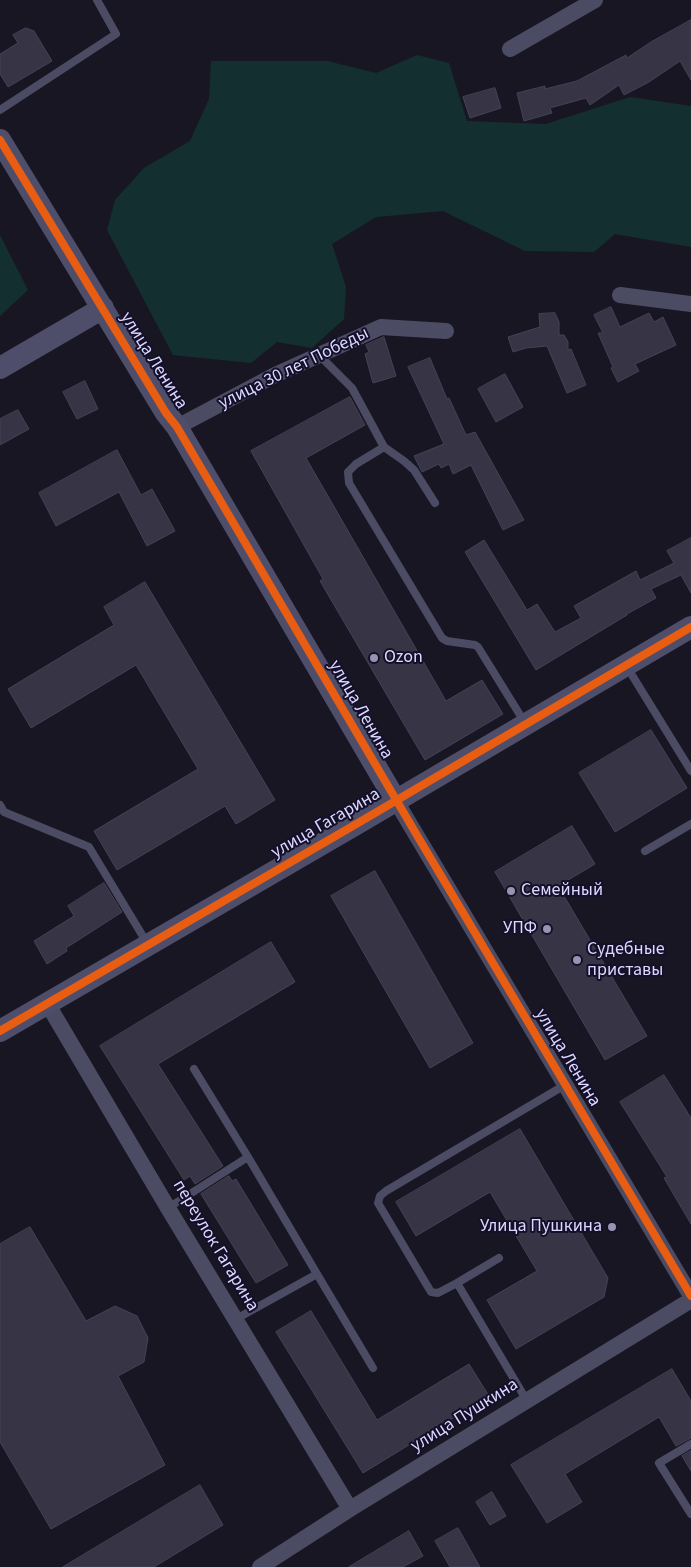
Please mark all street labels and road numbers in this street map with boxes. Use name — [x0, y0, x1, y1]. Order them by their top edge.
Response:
street label: улица Ленина — [115, 308, 191, 414]
street label: улица 30 лет Победы — [215, 323, 373, 415]
street label: улица Ленина — [323, 657, 397, 763]
street label: улица Гагарина — [268, 784, 384, 864]
street label: улица Ленина — [529, 1005, 605, 1111]
street label: переулок Гагарина — [167, 1176, 263, 1316]
street label: улица Пушкина — [407, 1374, 523, 1458]

